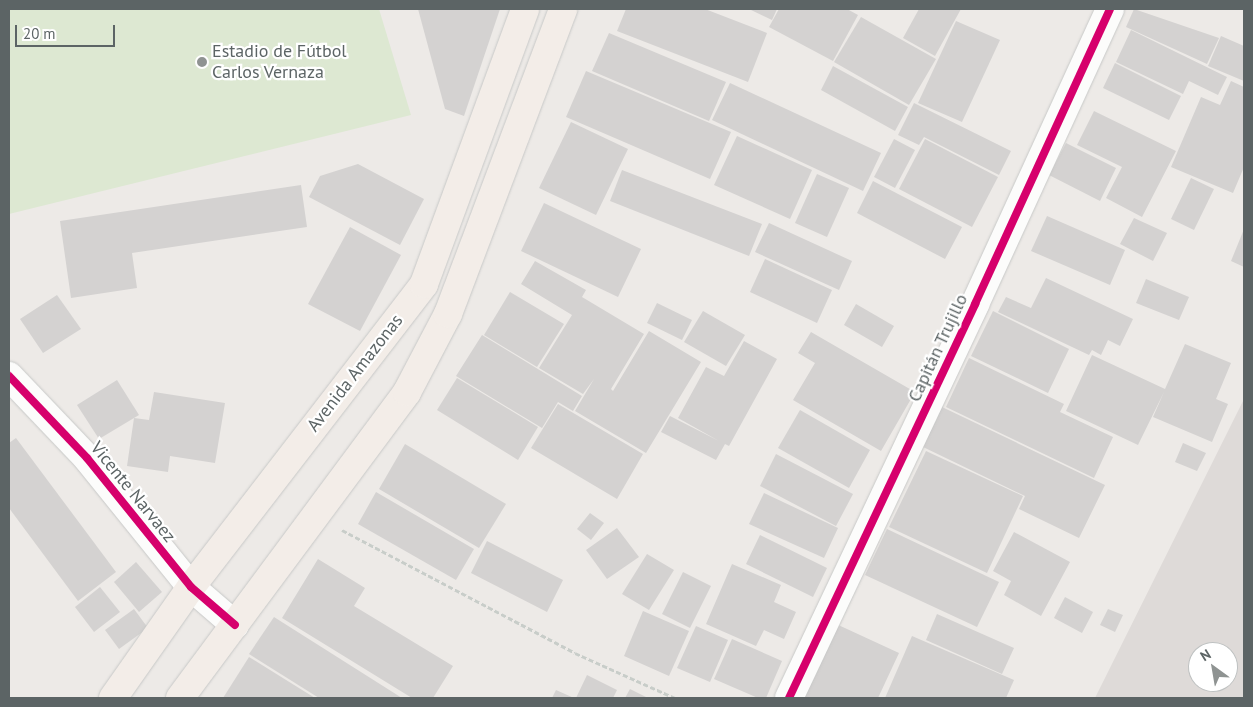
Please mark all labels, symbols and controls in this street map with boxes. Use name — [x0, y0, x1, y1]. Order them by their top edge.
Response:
scale bar — [18, 15, 118, 47]
text: 20 m — [23, 24, 56, 43]
place label: Estadio de Fútbol Carlos Vernaza — [212, 41, 347, 84]
marker: Estadio de Fútbol Carlos Vernaza — [196, 56, 208, 68]
street label: Capitán Trujillo — [904, 290, 972, 406]
street label: Avenida Amazonas — [302, 310, 408, 436]
street label: Vicente Narvaez — [86, 437, 180, 547]
north arrow — [1188, 642, 1238, 692]
text: N — [1197, 645, 1214, 665]

